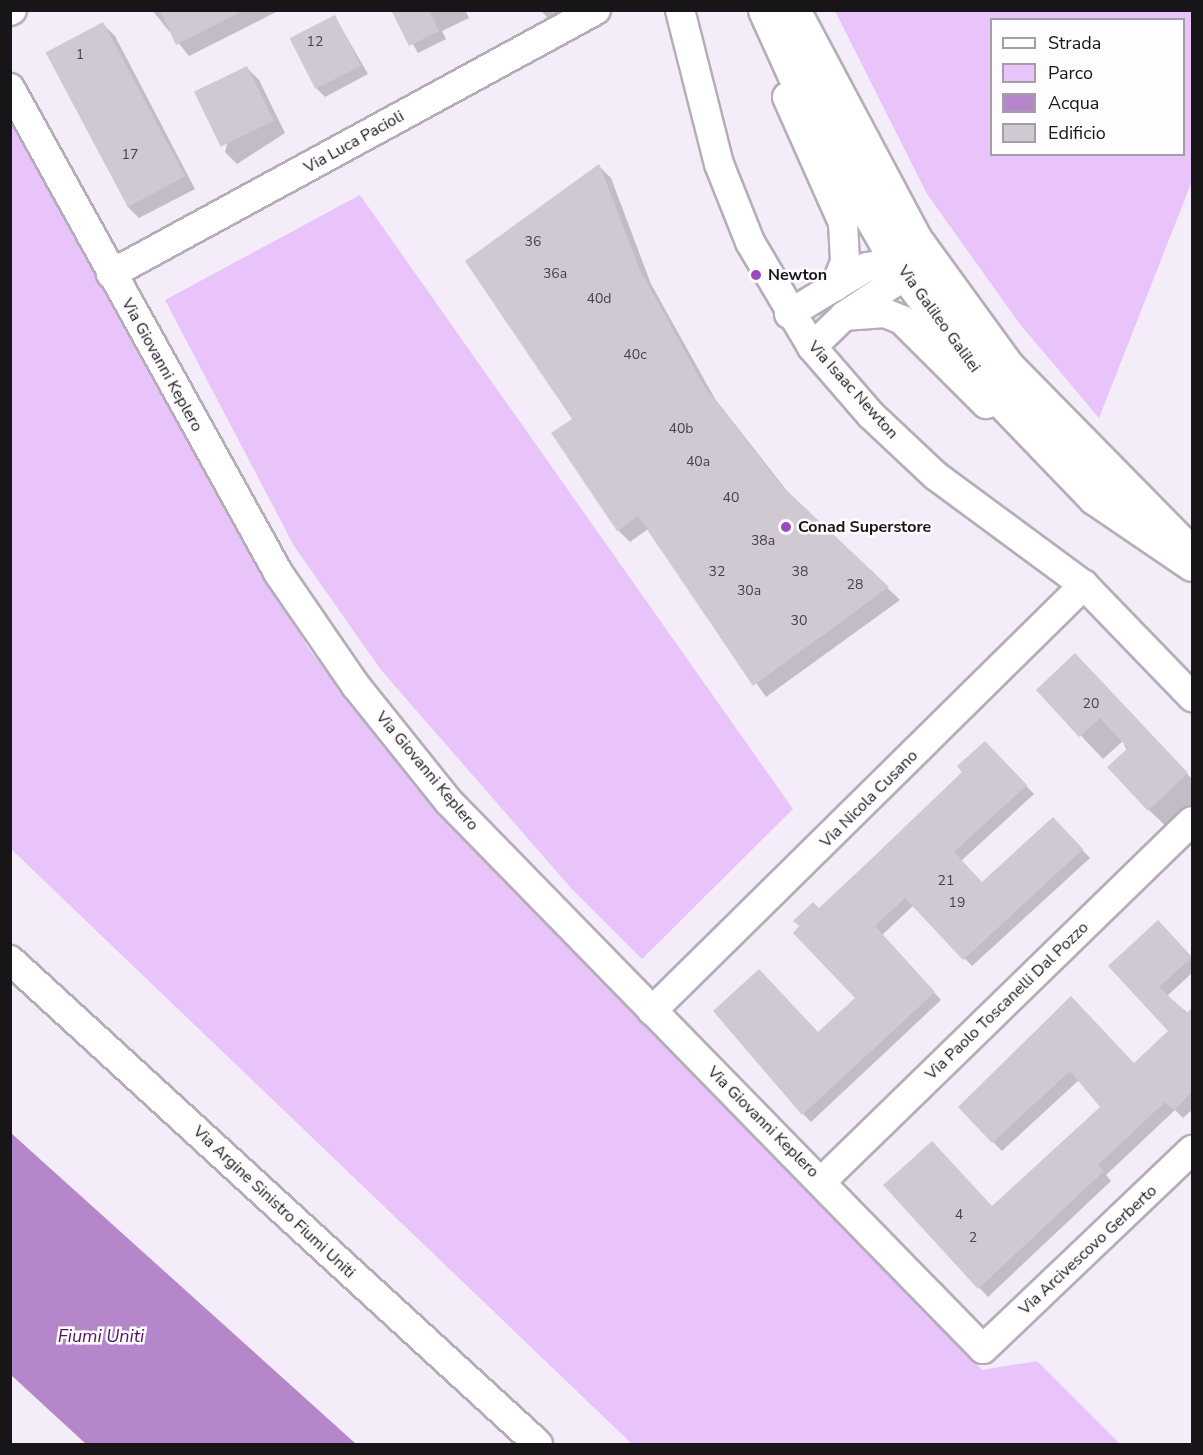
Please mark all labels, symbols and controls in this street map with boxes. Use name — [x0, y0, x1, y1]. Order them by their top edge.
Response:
legend — [990, 18, 1185, 156]
text: Strada — [1048, 31, 1101, 55]
house number: 12 — [307, 34, 323, 50]
house number: 1 — [76, 47, 84, 63]
text: Parco — [1048, 61, 1093, 85]
text: Acqua — [1048, 91, 1099, 115]
street label: Via Luca Pacioli — [301, 107, 407, 177]
text: Edificio — [1048, 121, 1106, 145]
house number: 17 — [122, 147, 138, 163]
house number: 36 — [525, 234, 541, 250]
street label: Via Galileo Galilei — [894, 262, 984, 376]
place label: Newton — [768, 265, 827, 285]
house number: 36a — [543, 266, 567, 282]
marker: Newton — [749, 268, 763, 282]
house number: 40d — [587, 291, 611, 307]
street label: Via Giovanni Keplero — [117, 295, 207, 435]
street label: Via Isaac Newton — [804, 337, 902, 443]
house number: 40c — [623, 347, 647, 363]
house number: 40b — [669, 421, 693, 437]
house number: 40a — [686, 454, 710, 470]
house number: 40 — [723, 490, 739, 506]
place label: Conad Superstore — [798, 517, 931, 537]
marker: Conad Superstore — [779, 520, 793, 534]
house number: 38a — [751, 533, 775, 549]
house number: 32 — [709, 564, 725, 580]
house number: 38 — [792, 564, 808, 580]
house number: 28 — [847, 577, 863, 593]
house number: 30a — [737, 583, 761, 599]
house number: 30 — [791, 613, 807, 629]
house number: 20 — [1083, 696, 1099, 712]
street label: Via Giovanni Keplero — [372, 708, 482, 834]
street label: Via Nicola Cusano — [816, 746, 922, 852]
house number: 21 — [938, 873, 954, 889]
house number: 19 — [949, 895, 965, 911]
street label: Via Paolo Toscanelli Dal Pozzo — [922, 918, 1092, 1084]
street label: Via Giovanni Keplero — [703, 1062, 823, 1182]
street label: Via Argine Sinistro Fiumi Uniti — [189, 1122, 359, 1282]
street label: Via Arcivescovo Gerberto — [1015, 1181, 1161, 1319]
house number: 4 — [955, 1207, 963, 1223]
house number: 2 — [969, 1230, 977, 1246]
water label: Fiumi Uniti — [58, 1325, 144, 1347]

